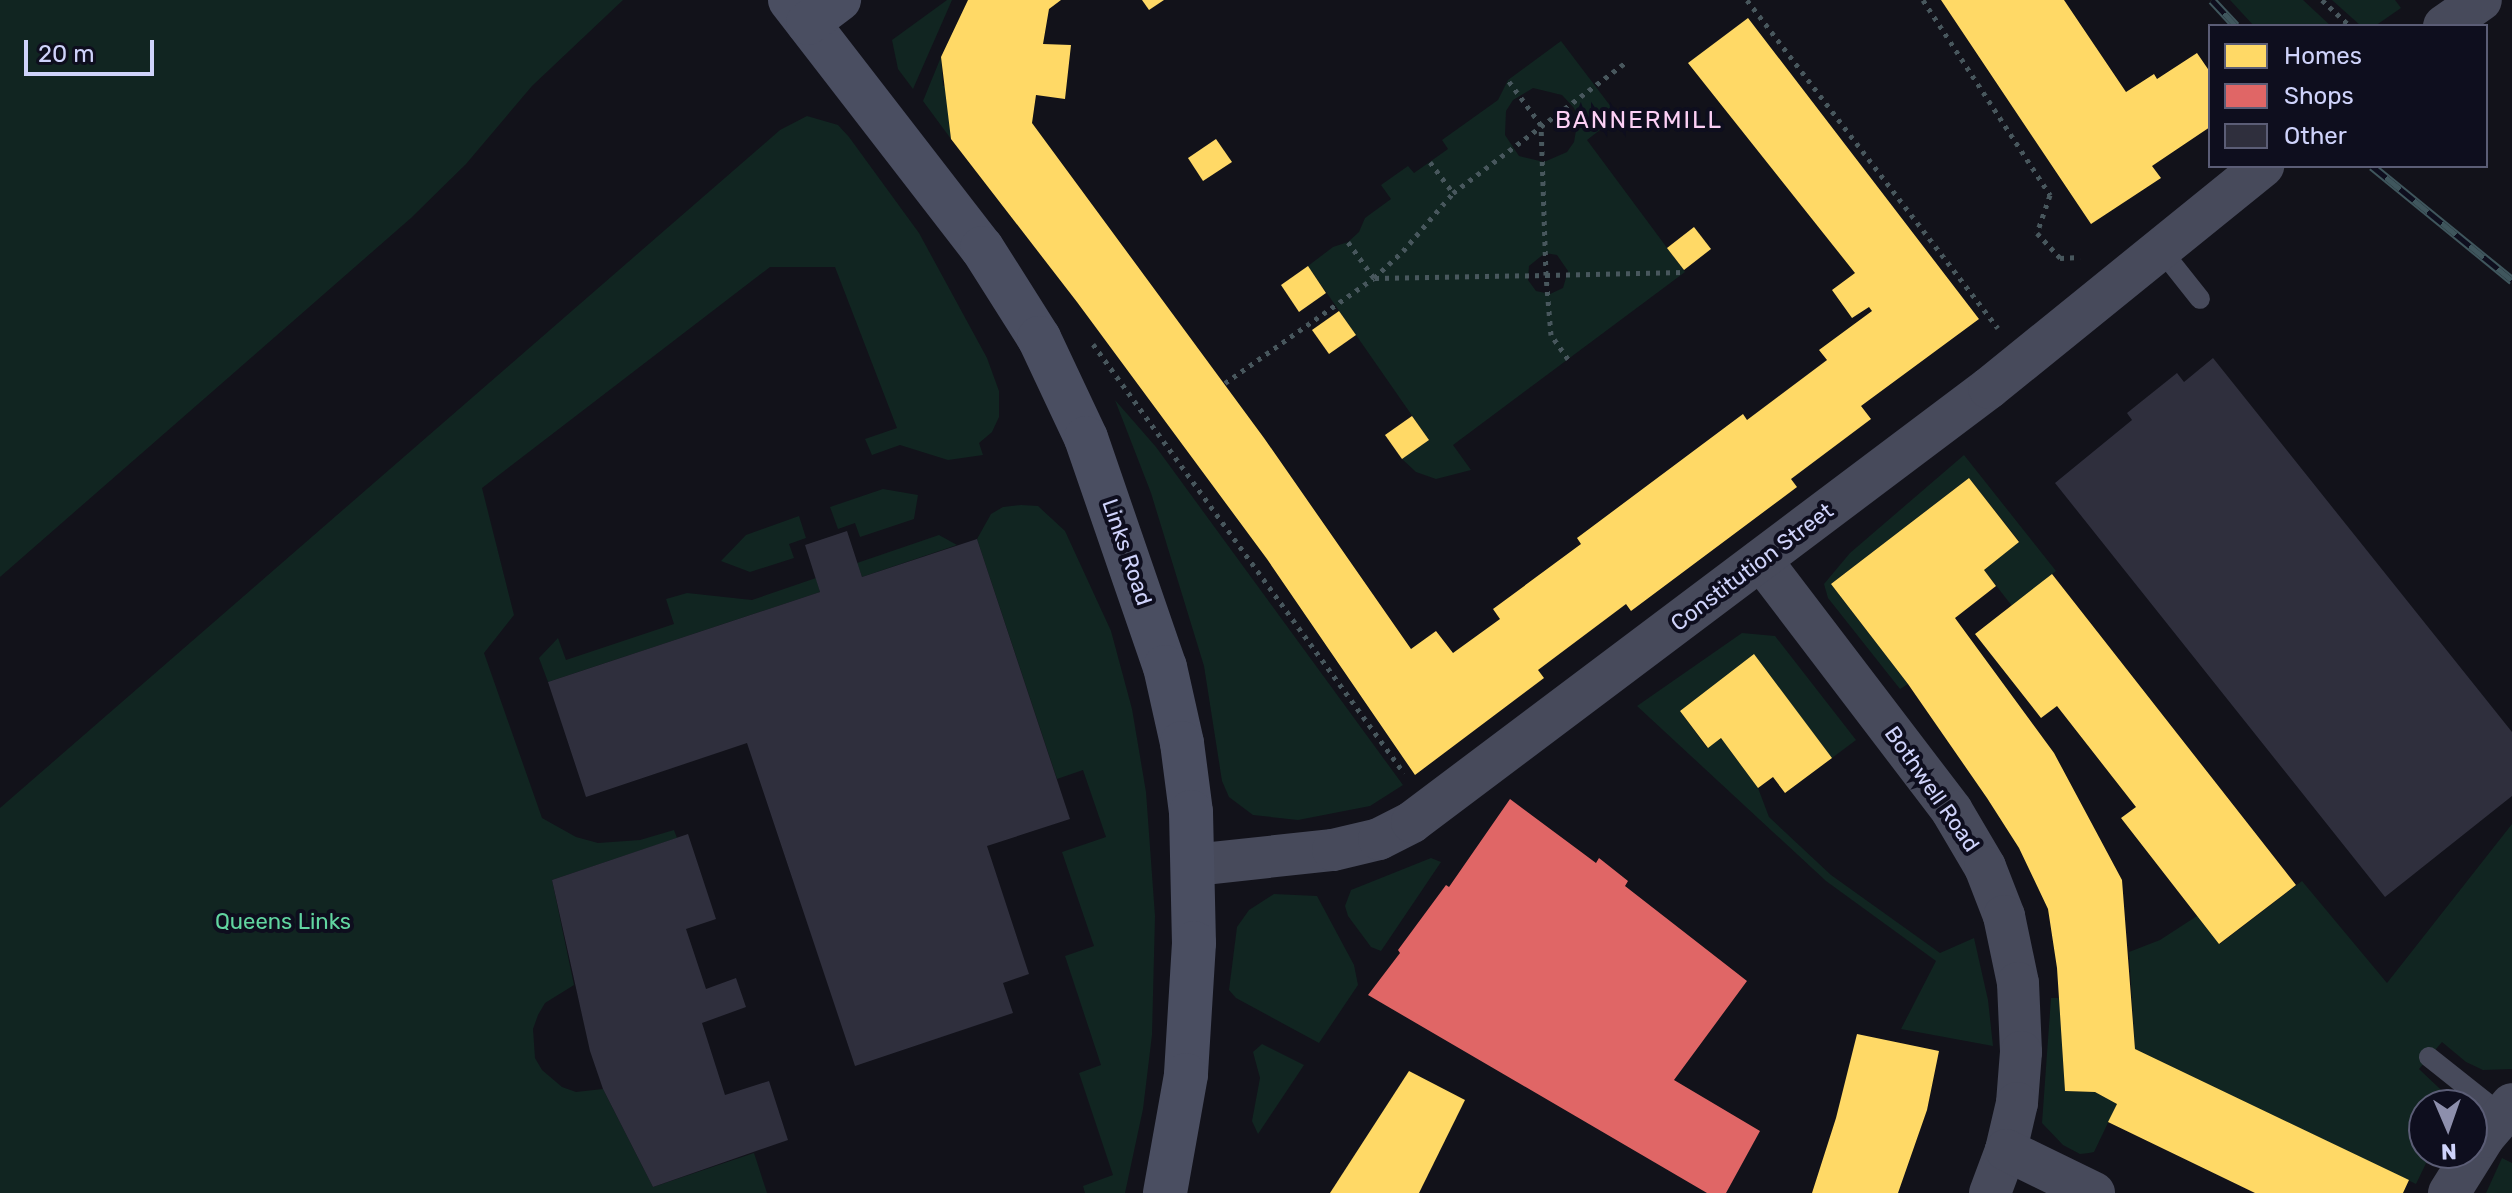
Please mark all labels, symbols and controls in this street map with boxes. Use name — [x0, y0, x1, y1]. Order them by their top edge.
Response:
scale bar — [28, 24, 158, 74]
legend — [2208, 24, 2488, 168]
text: 20 m — [38, 40, 95, 68]
text: Homes — [2284, 42, 2362, 70]
text: Shops — [2284, 82, 2354, 110]
district label: BANNERMILL — [1555, 107, 1723, 135]
text: Other — [2284, 122, 2347, 150]
street label: Links Road — [1096, 495, 1158, 609]
street label: Constitution Street — [1666, 497, 1838, 637]
street label: Bothwell Road — [1879, 721, 1985, 857]
park label: Queens Links — [215, 909, 351, 935]
north arrow — [2408, 1089, 2488, 1169]
text: N — [2440, 1138, 2457, 1165]

